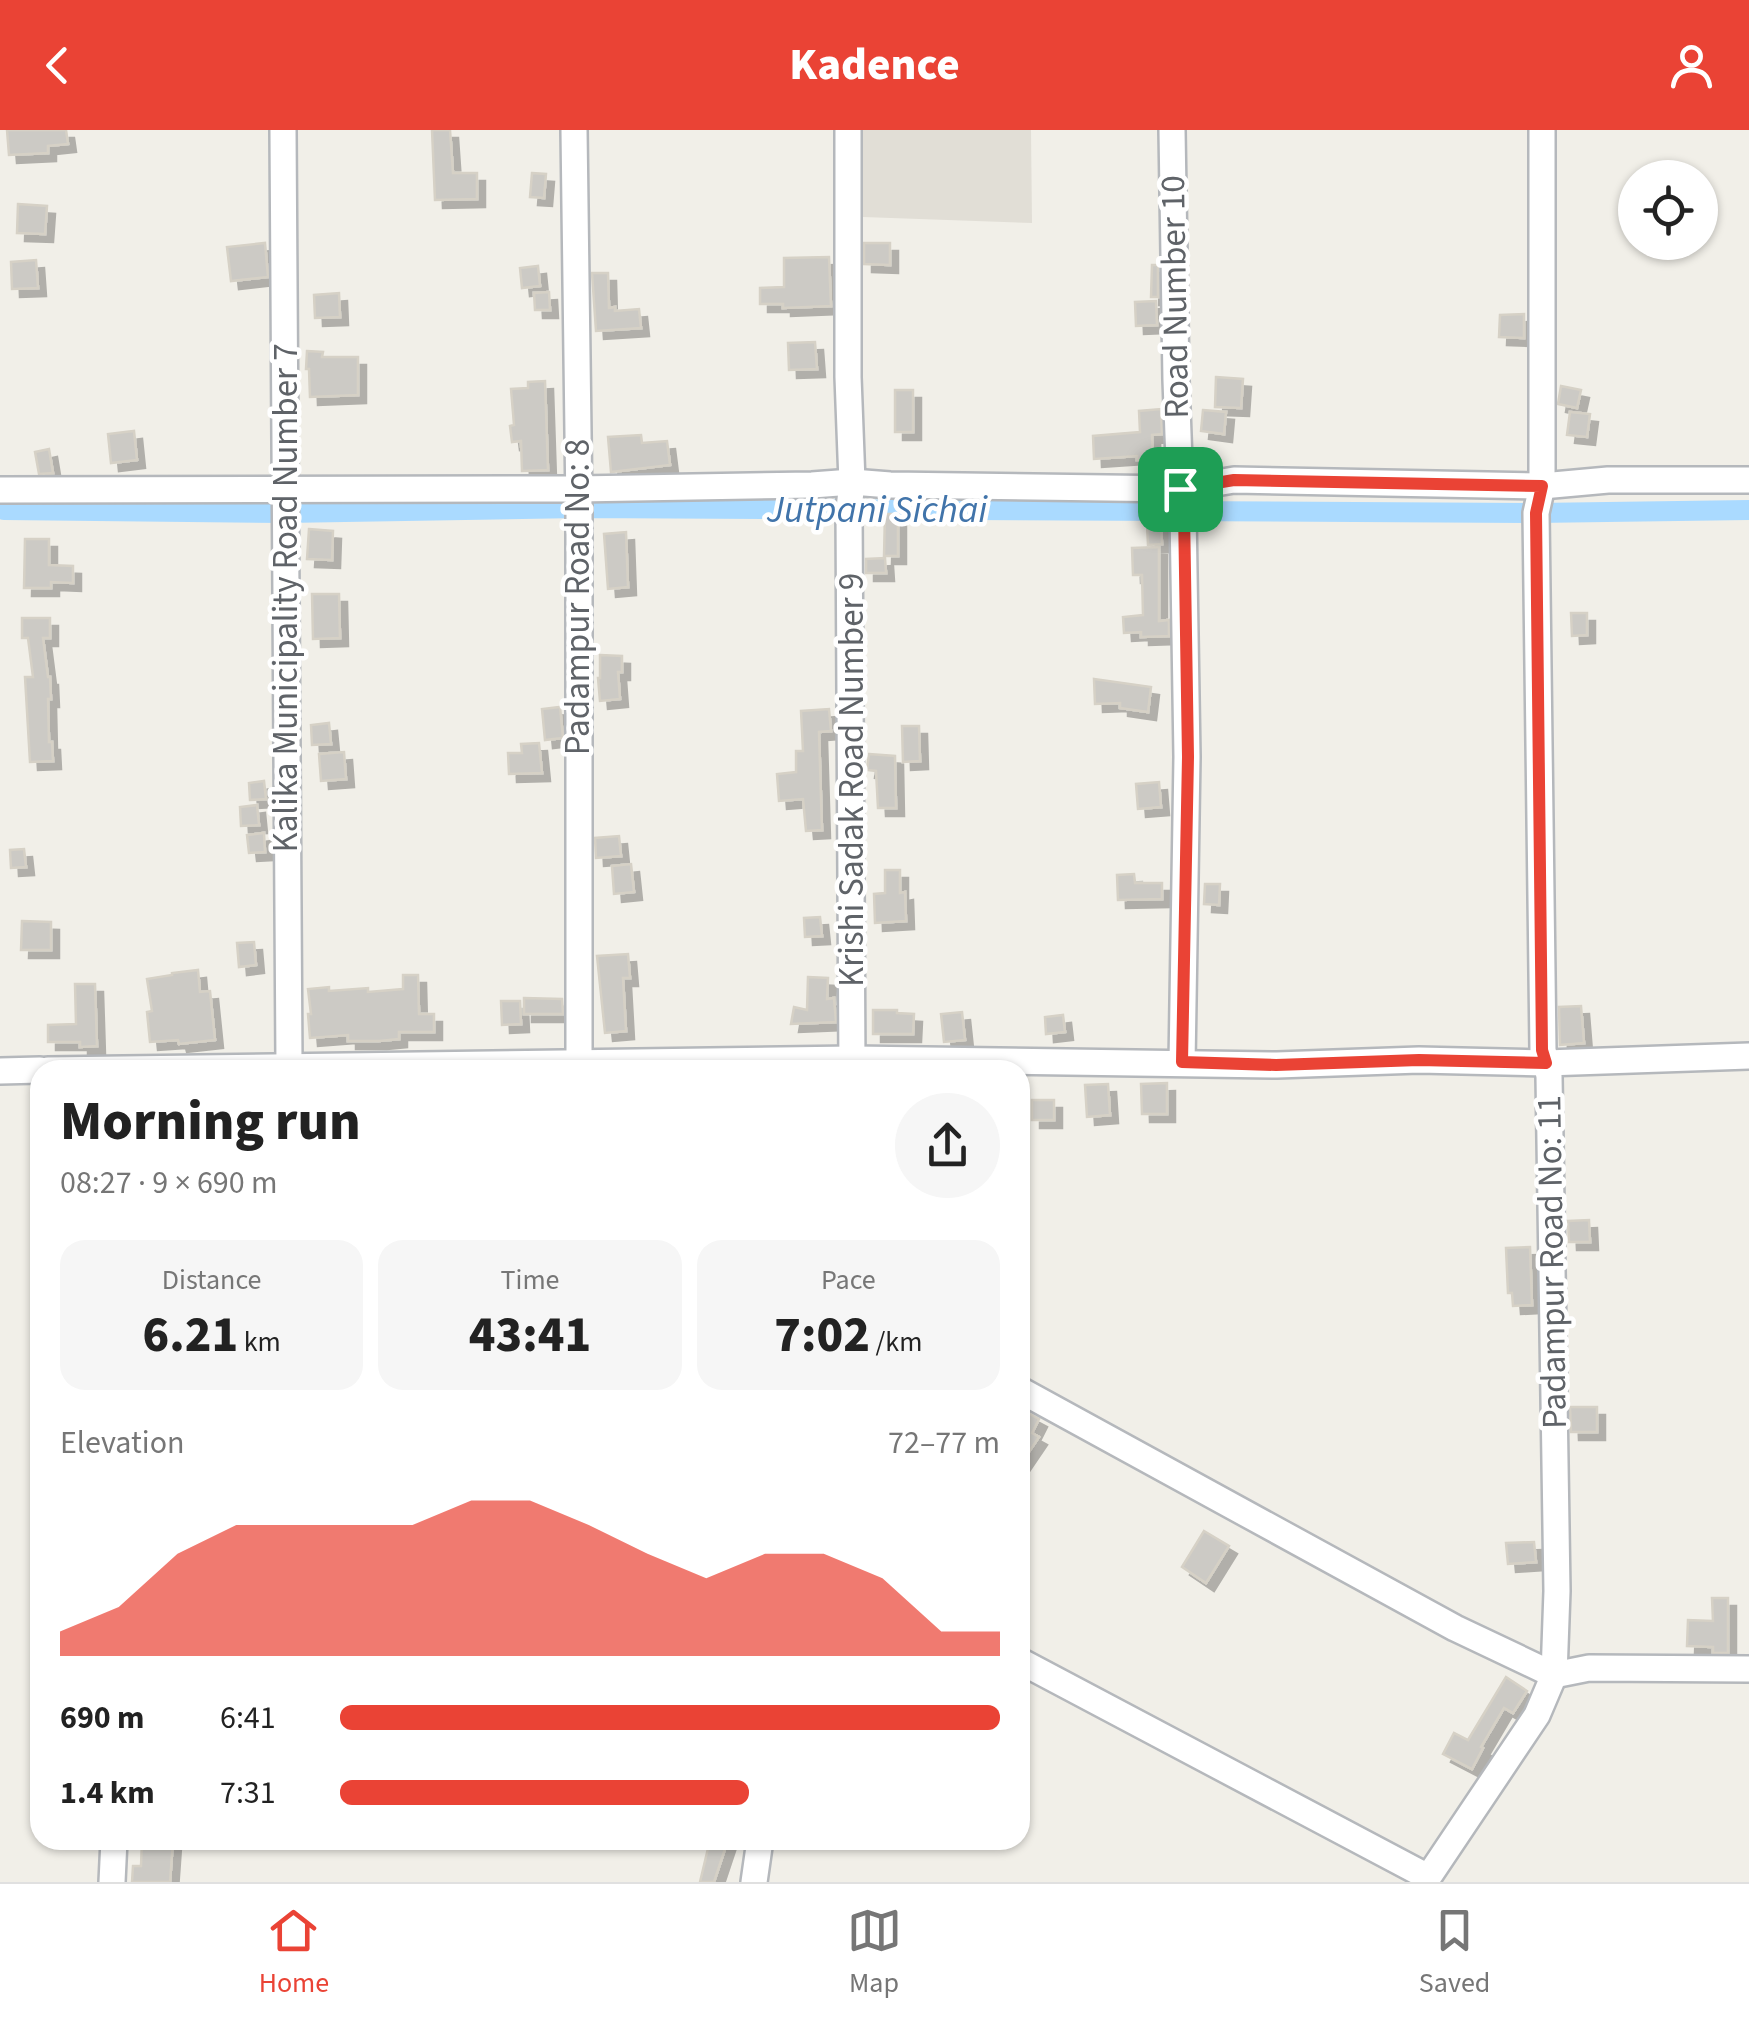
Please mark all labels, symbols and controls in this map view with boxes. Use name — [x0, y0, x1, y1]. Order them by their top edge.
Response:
text: Kadence — [789, 33, 960, 97]
icon: back — [30, 38, 85, 93]
icon: person — [1664, 38, 1719, 93]
map controls — [1618, 160, 1718, 260]
button: locate — [1618, 160, 1718, 260]
street label: Road Number 10 — [1148, 175, 1202, 419]
street label: Kalika Municipality Road Number 7 — [261, 343, 311, 853]
street label: Padampur Road No: 8 — [553, 439, 603, 755]
pin — [1138, 447, 1223, 532]
icon: arrive — [1153, 462, 1208, 517]
water label: Jutpani Sichai — [766, 483, 988, 537]
street label: Krishi Sadak Road Number 9 — [827, 573, 877, 987]
text: Morning run — [60, 1083, 361, 1161]
button: share — [895, 1093, 1000, 1198]
street label: Padampur Road No: 11 — [1524, 1095, 1580, 1429]
text: 08:27 · 9 × 690 m — [60, 1160, 278, 1206]
text: Distance — [162, 1260, 261, 1300]
text: Time — [500, 1260, 559, 1300]
text: Pace — [821, 1260, 876, 1300]
text: 6.21 — [143, 1300, 238, 1371]
text: 43:41 — [469, 1300, 591, 1371]
text: 7:02 — [774, 1300, 870, 1371]
text: km — [238, 1322, 281, 1362]
text: /km — [870, 1322, 922, 1362]
text: Elevation — [60, 1420, 185, 1466]
text: 72–77 m — [888, 1420, 1000, 1466]
text: 690 m — [60, 1695, 145, 1741]
text: 6:41 — [220, 1695, 276, 1741]
text: 1.4 km — [60, 1770, 155, 1816]
text: 7:31 — [220, 1770, 276, 1816]
tab: Home — [259, 1903, 329, 2003]
tab: Map — [847, 1903, 902, 2003]
tab: Saved — [1419, 1903, 1490, 2003]

